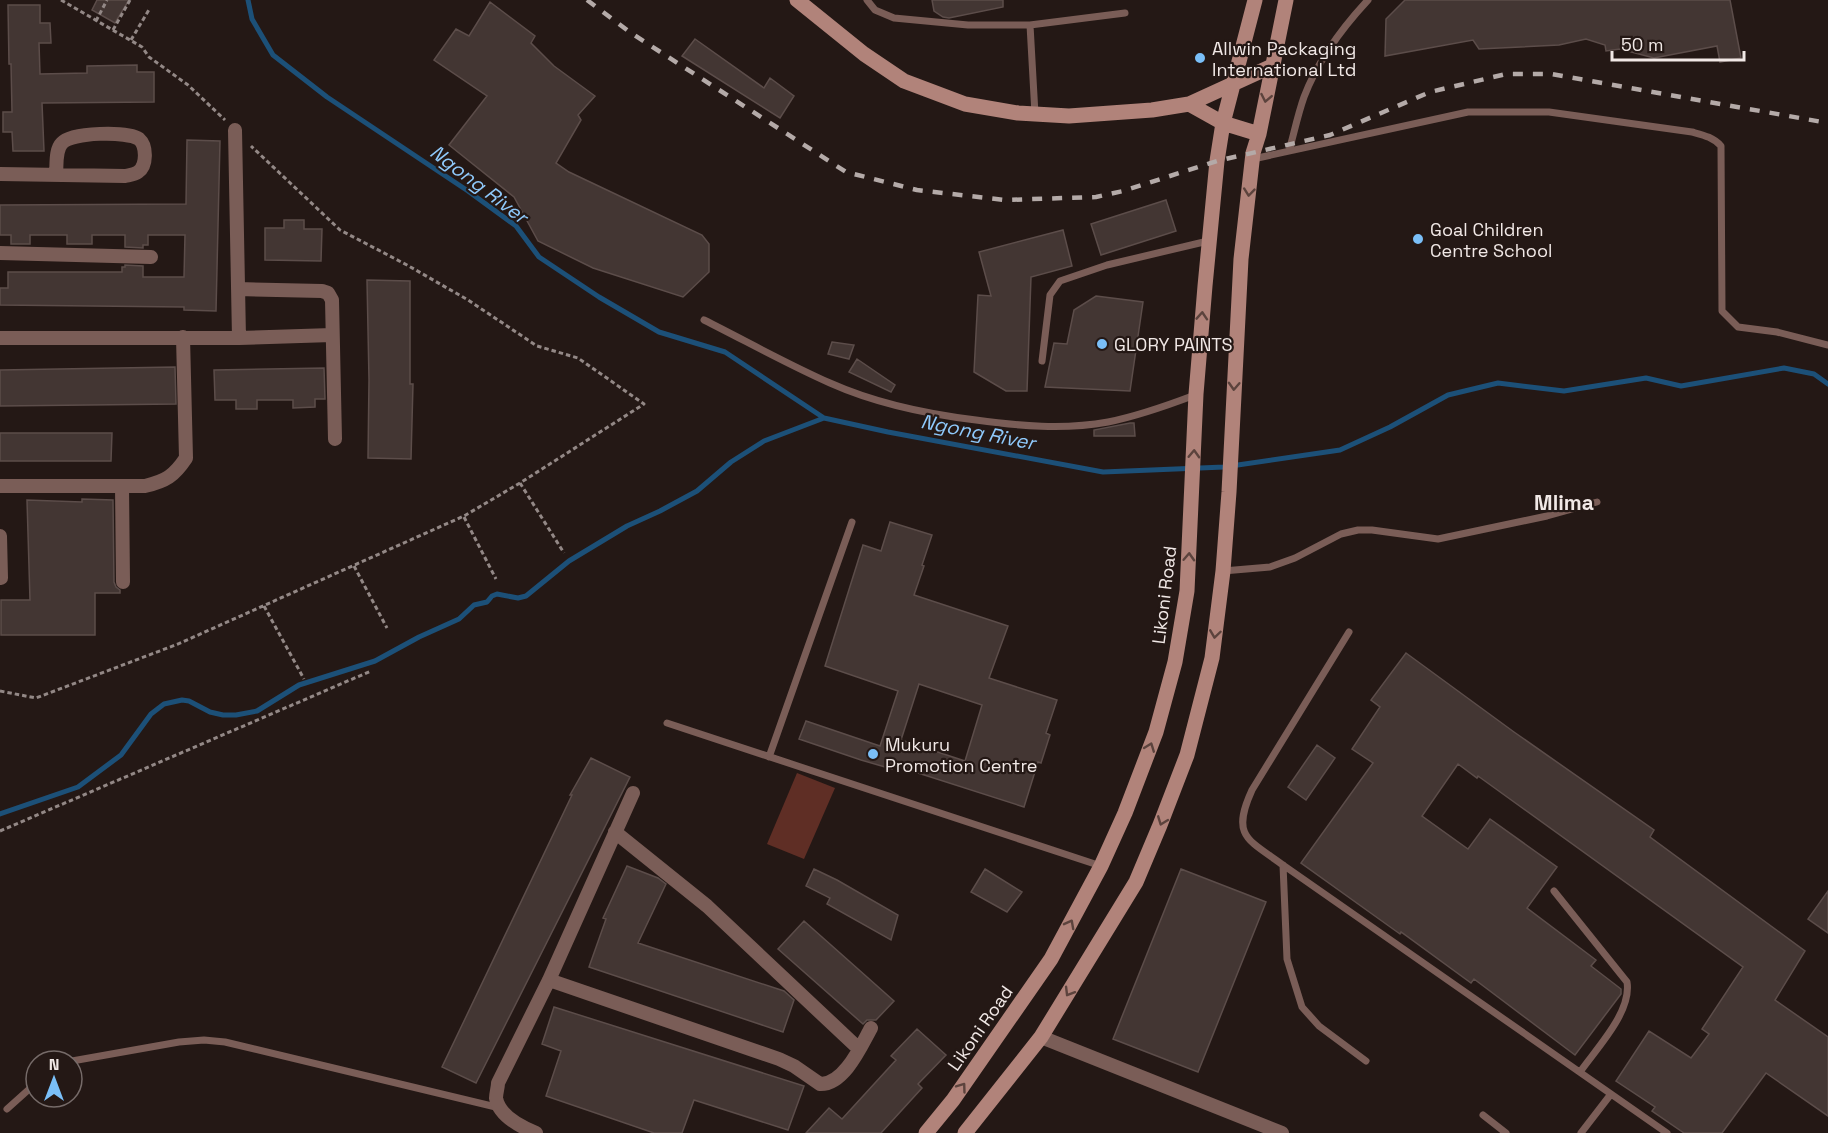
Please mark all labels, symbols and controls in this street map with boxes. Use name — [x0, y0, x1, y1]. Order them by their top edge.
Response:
scale bar — [1612, 24, 1744, 62]
text: 50 m — [1621, 33, 1663, 56]
place label: Allwin Packaging International Ltd — [1212, 37, 1356, 81]
marker: Allwin Packaging International Ltd — [1193, 51, 1207, 65]
one-way arrow — [1260, 93, 1273, 103]
water label: Ngong River — [425, 139, 535, 231]
one-way arrow — [1243, 187, 1256, 196]
place label: Goal Children Centre School — [1430, 218, 1553, 262]
marker: Goal Children Centre School — [1411, 232, 1425, 246]
one-way arrow — [1196, 311, 1209, 320]
place label: GLORY PAINTS — [1114, 333, 1233, 356]
marker: GLORY PAINTS — [1095, 337, 1109, 351]
one-way arrow — [1228, 382, 1241, 391]
water label: Ngong River — [919, 408, 1040, 456]
one-way arrow — [1188, 450, 1200, 459]
district label: Mlima — [1534, 489, 1594, 516]
street label: Likoni Road — [1147, 545, 1181, 645]
one-way arrow — [1182, 552, 1195, 561]
one-way arrow — [1209, 629, 1222, 639]
place label: Mukuru Promotion Centre — [885, 733, 1038, 777]
one-way arrow — [1143, 742, 1155, 753]
marker: Mukuru Promotion Centre — [866, 747, 880, 761]
one-way arrow — [1157, 815, 1169, 826]
one-way arrow — [1063, 920, 1074, 931]
street label: Likoni Road — [942, 981, 1018, 1075]
one-way arrow — [1064, 986, 1076, 996]
north arrow — [24, 1049, 84, 1109]
text: N — [49, 1054, 59, 1075]
one-way arrow — [955, 1082, 966, 1093]

